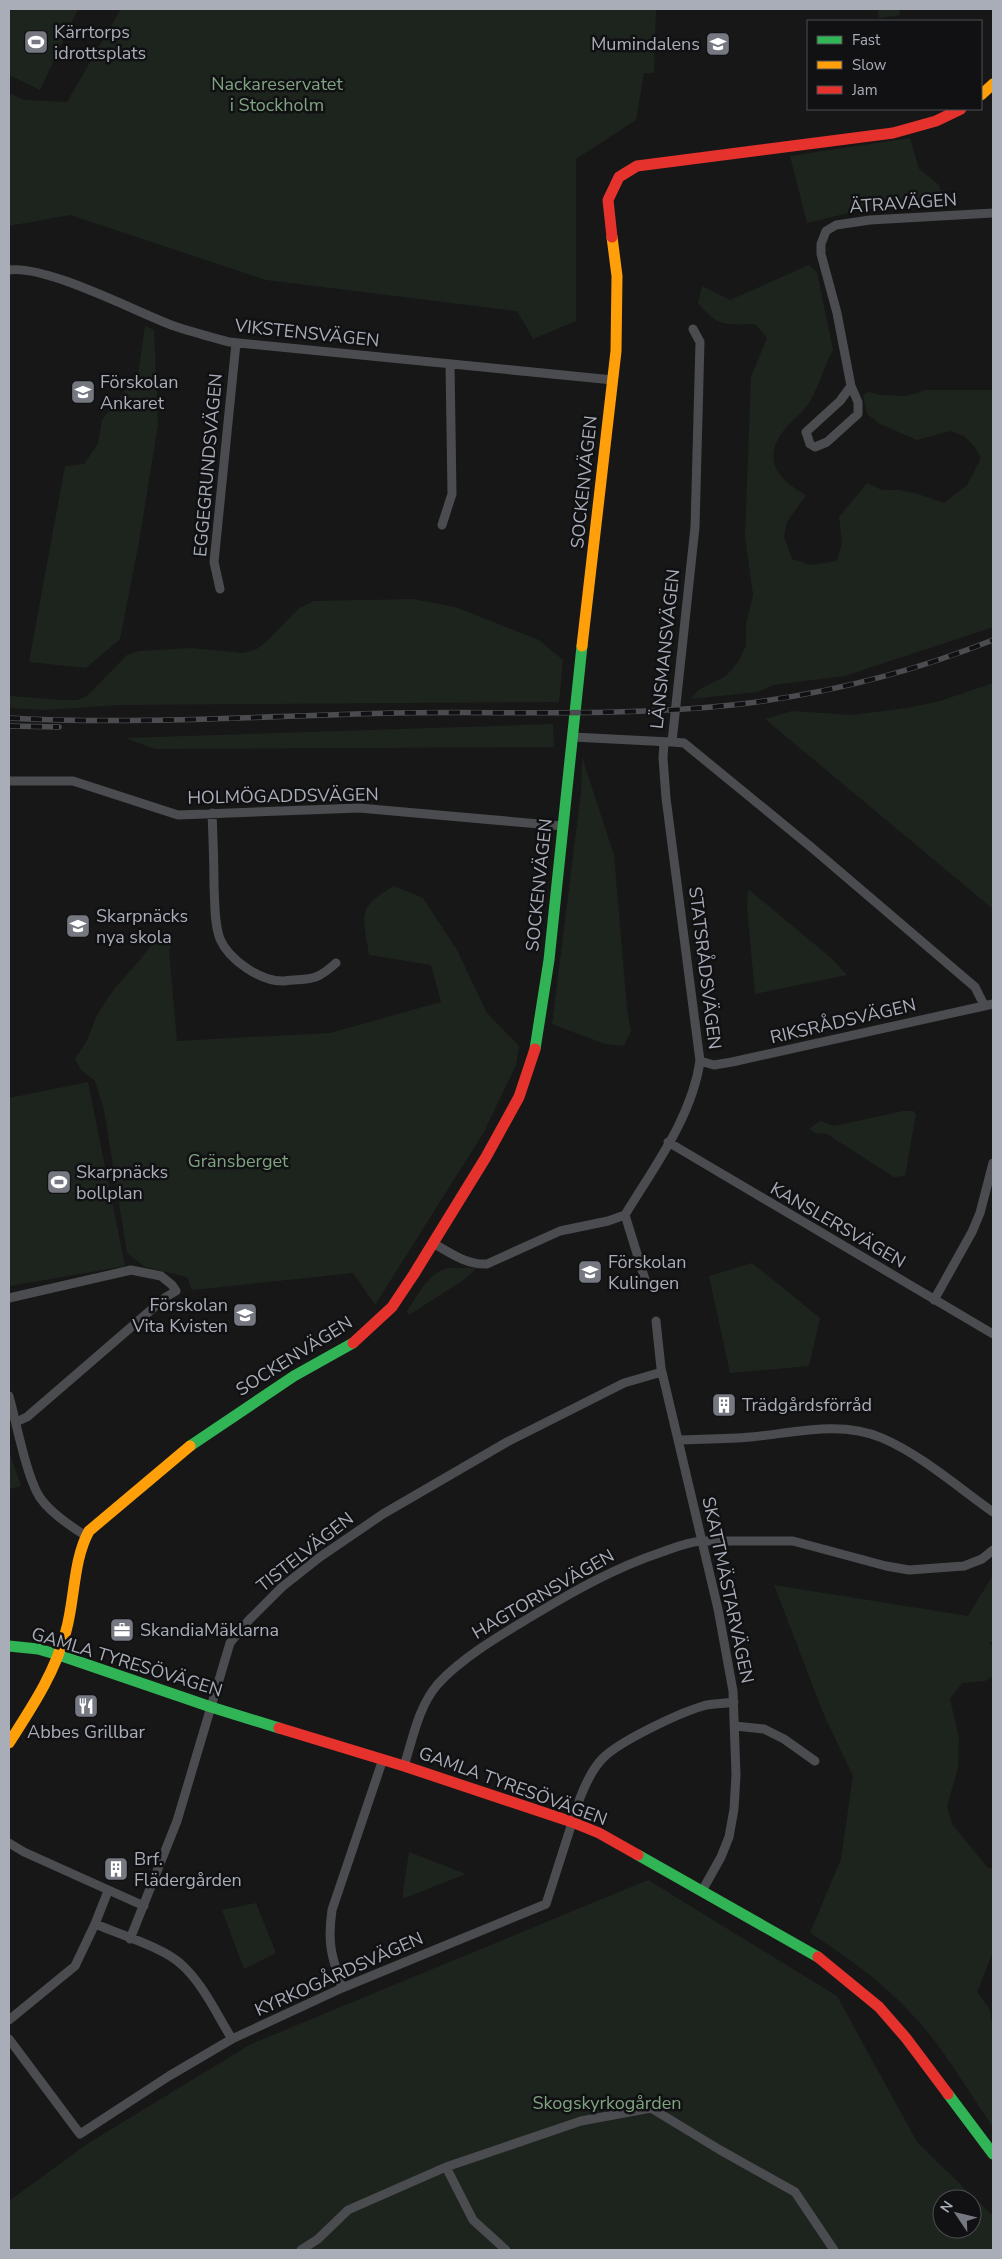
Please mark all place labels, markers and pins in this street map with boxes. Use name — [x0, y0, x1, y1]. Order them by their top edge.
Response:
place label: Kärrtorps idrottsplats — [54, 20, 146, 65]
sports icon: Kärrtorps idrottsplats — [23, 29, 49, 55]
school or university icon: Mumindalens — [705, 31, 731, 57]
place label: Mumindalens — [591, 32, 700, 56]
place label: Förskolan Ankaret — [100, 370, 178, 415]
school or university icon: Förskolan Ankaret — [70, 379, 96, 405]
place label: Skarpnäcks nya skola — [96, 904, 188, 949]
school or university icon: Skarpnäcks nya skola — [65, 913, 91, 939]
place label: Skarpnäcks bollplan — [76, 1160, 168, 1205]
sports icon: Skarpnäcks bollplan — [46, 1169, 72, 1195]
place label: Förskolan Kulingen — [608, 1250, 686, 1295]
school or university icon: Förskolan Kulingen — [577, 1259, 603, 1285]
place label: Förskolan Vita Kvisten — [131, 1293, 228, 1338]
school or university icon: Förskolan Vita Kvisten — [232, 1302, 258, 1328]
building icon: Trädgårdsförråd — [711, 1392, 737, 1418]
place label: Trädgårdsförråd — [742, 1393, 872, 1417]
office icon: SkandiaMäklarna — [109, 1617, 135, 1643]
place label: SkandiaMäklarna — [140, 1618, 279, 1642]
restaurant icon: Abbes Grillbar — [73, 1693, 99, 1719]
place label: Abbes Grillbar — [27, 1720, 145, 1744]
place label: Brf. Flädergården — [134, 1847, 242, 1892]
building icon: Brf. Flädergården — [103, 1856, 129, 1882]

